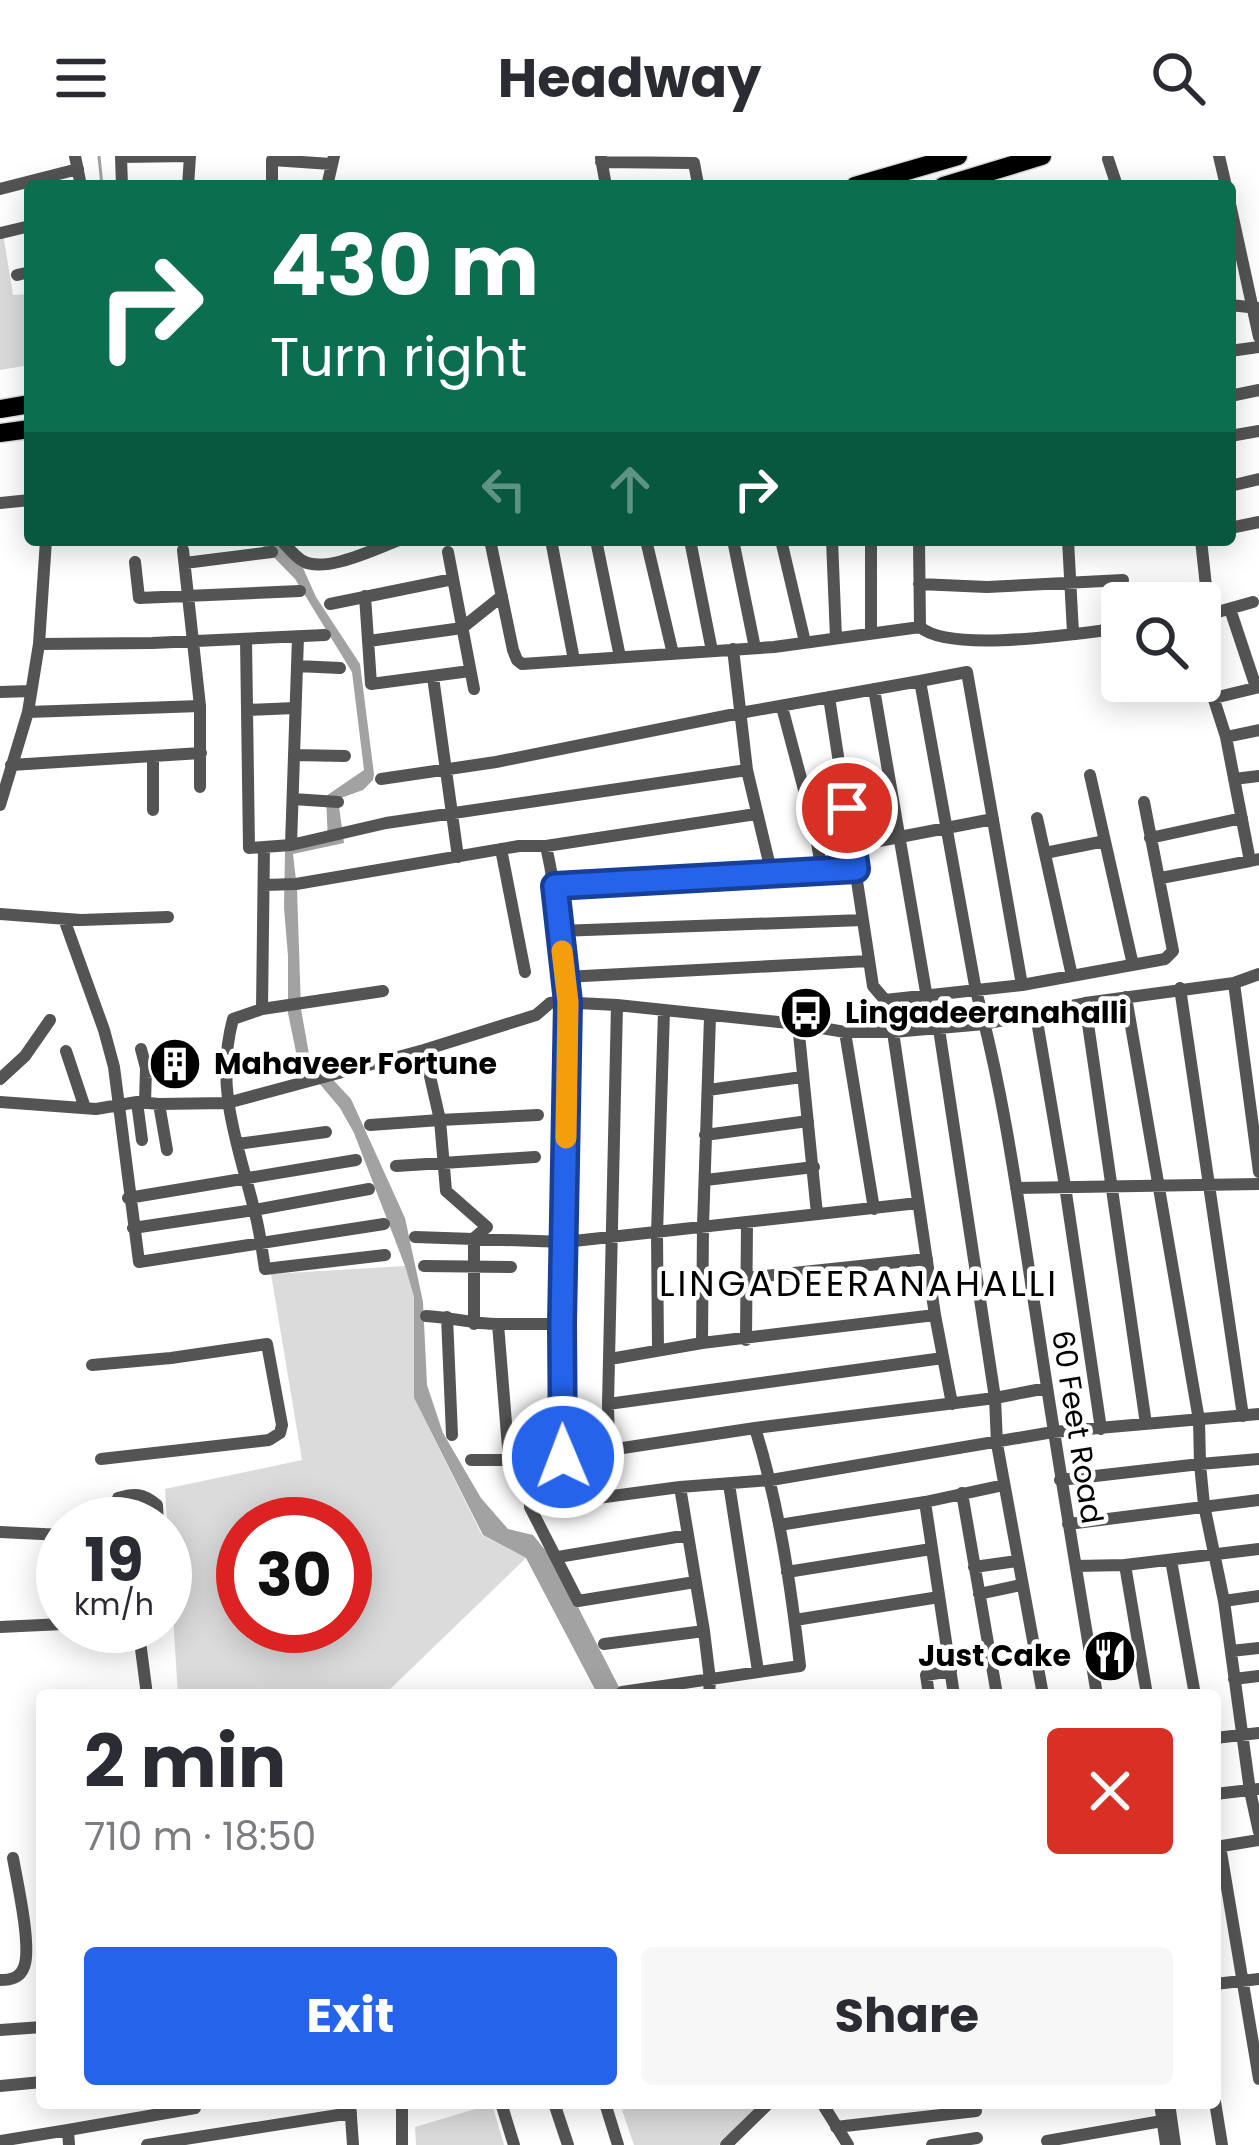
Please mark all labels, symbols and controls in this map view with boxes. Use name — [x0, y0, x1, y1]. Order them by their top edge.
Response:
text: Headway — [498, 40, 761, 116]
icon: menu — [48, 45, 114, 111]
icon: search — [1145, 45, 1211, 111]
text: 430 m — [270, 207, 539, 324]
icon: right — [72, 228, 228, 384]
text: Turn right — [270, 319, 527, 395]
icon: left — [471, 456, 537, 522]
icon: ahead — [597, 456, 663, 522]
icon: right — [723, 456, 789, 522]
map controls — [1101, 582, 1221, 702]
button: search — [1101, 582, 1221, 702]
pin — [796, 757, 898, 859]
icon: arrive — [814, 775, 880, 841]
bus stop icon: Lingadeeranahalli — [778, 985, 834, 1041]
place label: Lingadeeranahalli — [845, 991, 1127, 1034]
building icon: Mahaveer Fortune — [147, 1036, 203, 1092]
place label: Mahaveer Fortune — [214, 1042, 497, 1085]
district label: LINGADEERANAHALLI — [659, 1258, 1059, 1309]
street label: 60 Feet Road — [1041, 1327, 1114, 1527]
position arrow — [500, 1394, 626, 1520]
speed limit sign: 30 — [216, 1497, 372, 1653]
text: 19 — [84, 1518, 144, 1602]
text: km/h — [74, 1583, 154, 1626]
restaurant icon: Just Cake — [1082, 1628, 1138, 1684]
place label: Just Cake — [918, 1634, 1071, 1677]
text: 2 min — [84, 1711, 286, 1812]
button: close — [1047, 1728, 1173, 1854]
text: 710 m · 18:50 — [84, 1809, 316, 1864]
button: Exit — [84, 1947, 617, 2085]
button: Share — [641, 1947, 1173, 2085]

